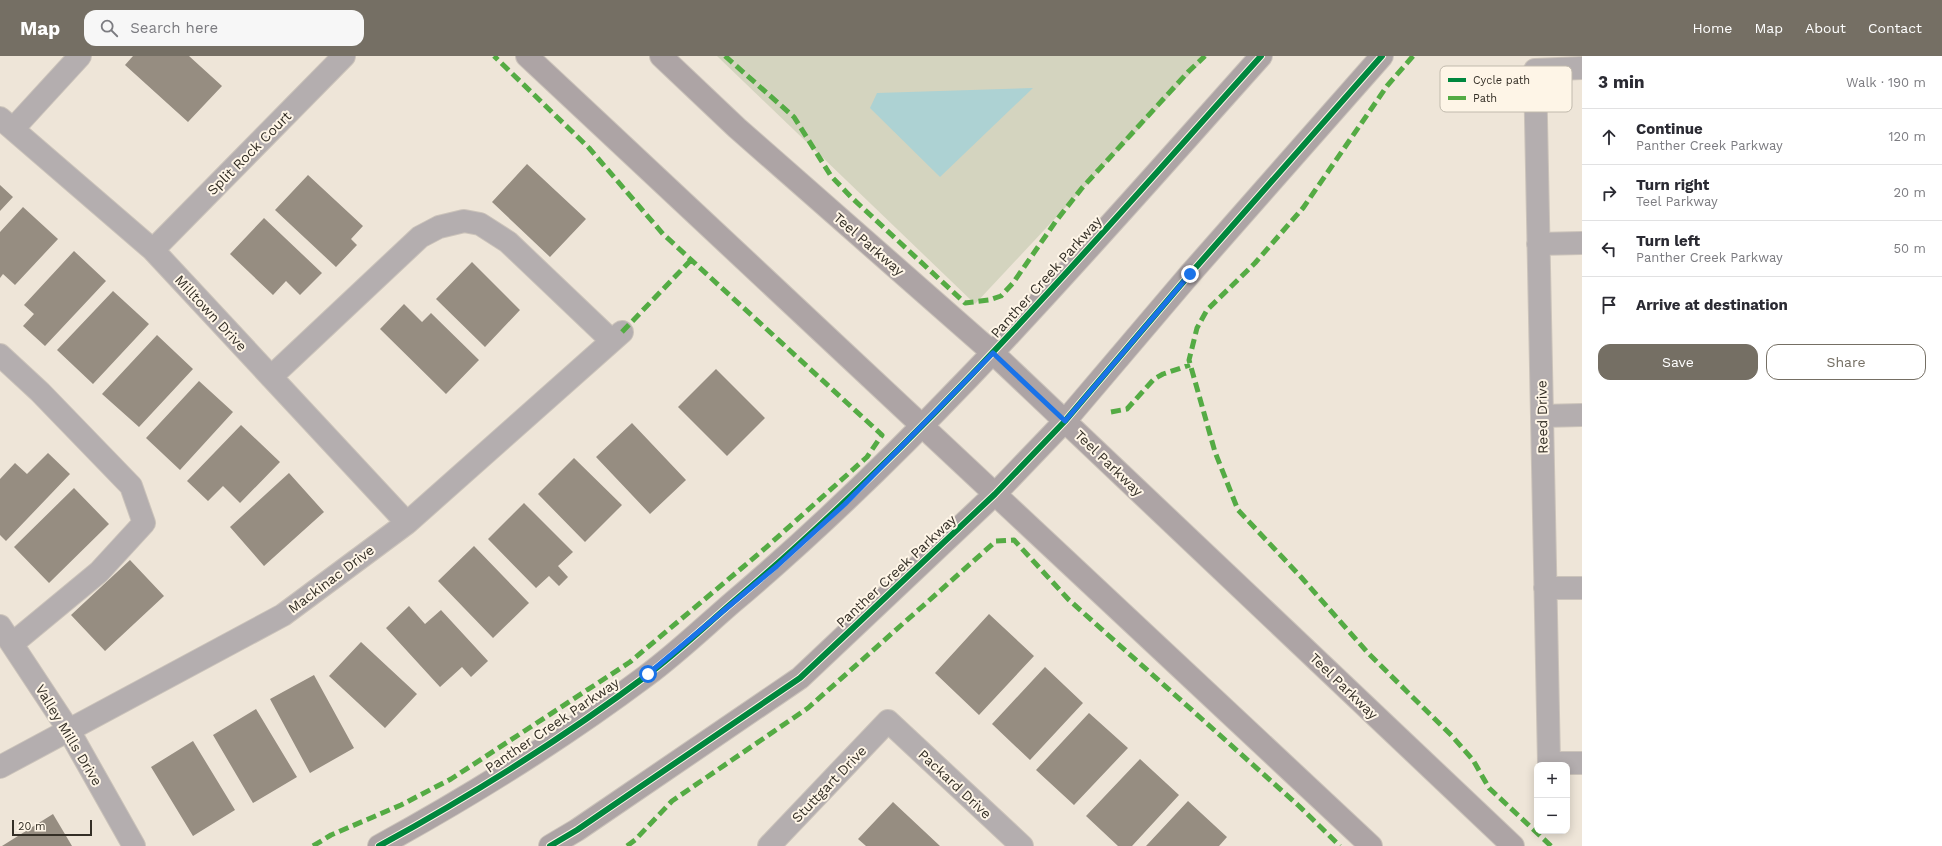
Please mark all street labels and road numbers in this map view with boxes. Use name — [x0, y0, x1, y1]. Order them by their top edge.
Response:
street label: Split Rock Court — [204, 108, 294, 198]
street label: Teel Parkway — [831, 209, 908, 279]
street label: Panther Creek Parkway — [987, 212, 1105, 341]
street label: Milltown Drive — [172, 272, 250, 354]
street label: Reed Drive — [1533, 380, 1551, 454]
street label: Teel Parkway — [1072, 427, 1147, 500]
street label: Panther Creek Parkway — [833, 511, 960, 631]
street label: Mackinac Drive — [285, 542, 377, 616]
street label: Teel Parkway — [1307, 650, 1382, 723]
street label: Panther Creek Parkway — [482, 674, 623, 776]
street label: Valley Mills Drive — [32, 681, 106, 789]
street label: Stuttgart Drive — [788, 742, 870, 826]
street label: Packard Drive — [915, 746, 995, 822]

